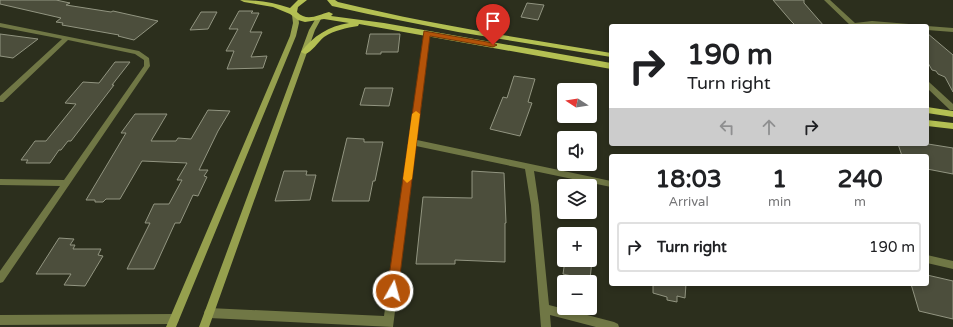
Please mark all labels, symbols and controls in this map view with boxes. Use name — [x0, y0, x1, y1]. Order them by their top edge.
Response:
pin — [476, 4, 510, 45]
icon: arrive — [482, 10, 504, 32]
text: 190 m — [687, 38, 773, 72]
icon: right — [621, 40, 673, 92]
text: Turn right — [687, 72, 771, 94]
north arrow — [557, 83, 597, 123]
map controls — [557, 83, 597, 315]
icon: left — [716, 116, 738, 138]
icon: ahead — [758, 116, 780, 138]
icon: right — [800, 116, 822, 138]
button: sound — [557, 131, 597, 171]
text: 18:03 — [655, 165, 722, 194]
text: 1 — [772, 165, 787, 194]
text: 240 — [837, 165, 883, 194]
button: layers — [557, 179, 597, 219]
text: Arrival — [668, 194, 709, 210]
text: min — [768, 194, 791, 210]
text: m — [854, 194, 866, 210]
button: + — [557, 227, 597, 267]
icon: right — [623, 236, 645, 258]
text: Turn right — [657, 238, 727, 256]
text: 190 m — [869, 238, 915, 256]
position arrow — [372, 270, 414, 312]
button: − — [557, 275, 597, 315]

